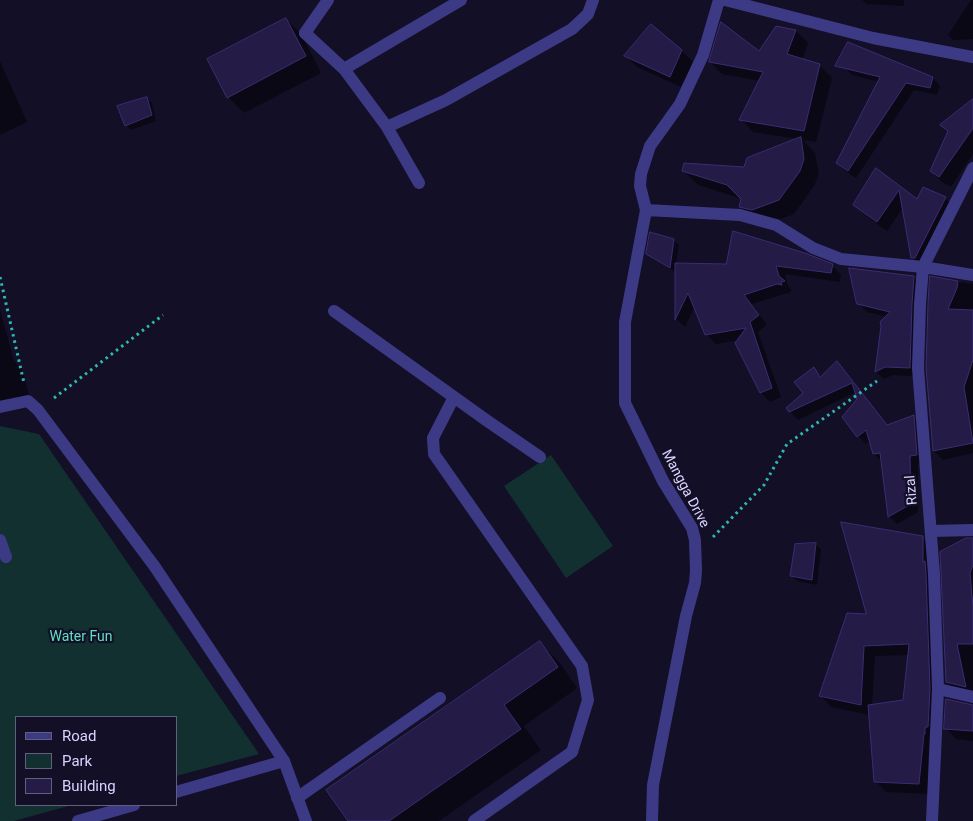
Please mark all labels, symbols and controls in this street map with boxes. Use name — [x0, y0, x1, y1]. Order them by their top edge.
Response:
street label: Mangga Drive — [657, 447, 713, 531]
street label: Rizal — [902, 474, 922, 506]
park label: Water Fun — [49, 629, 113, 645]
legend — [15, 716, 178, 806]
text: Road — [62, 727, 96, 745]
text: Park — [62, 752, 92, 770]
text: Building — [62, 777, 116, 795]

